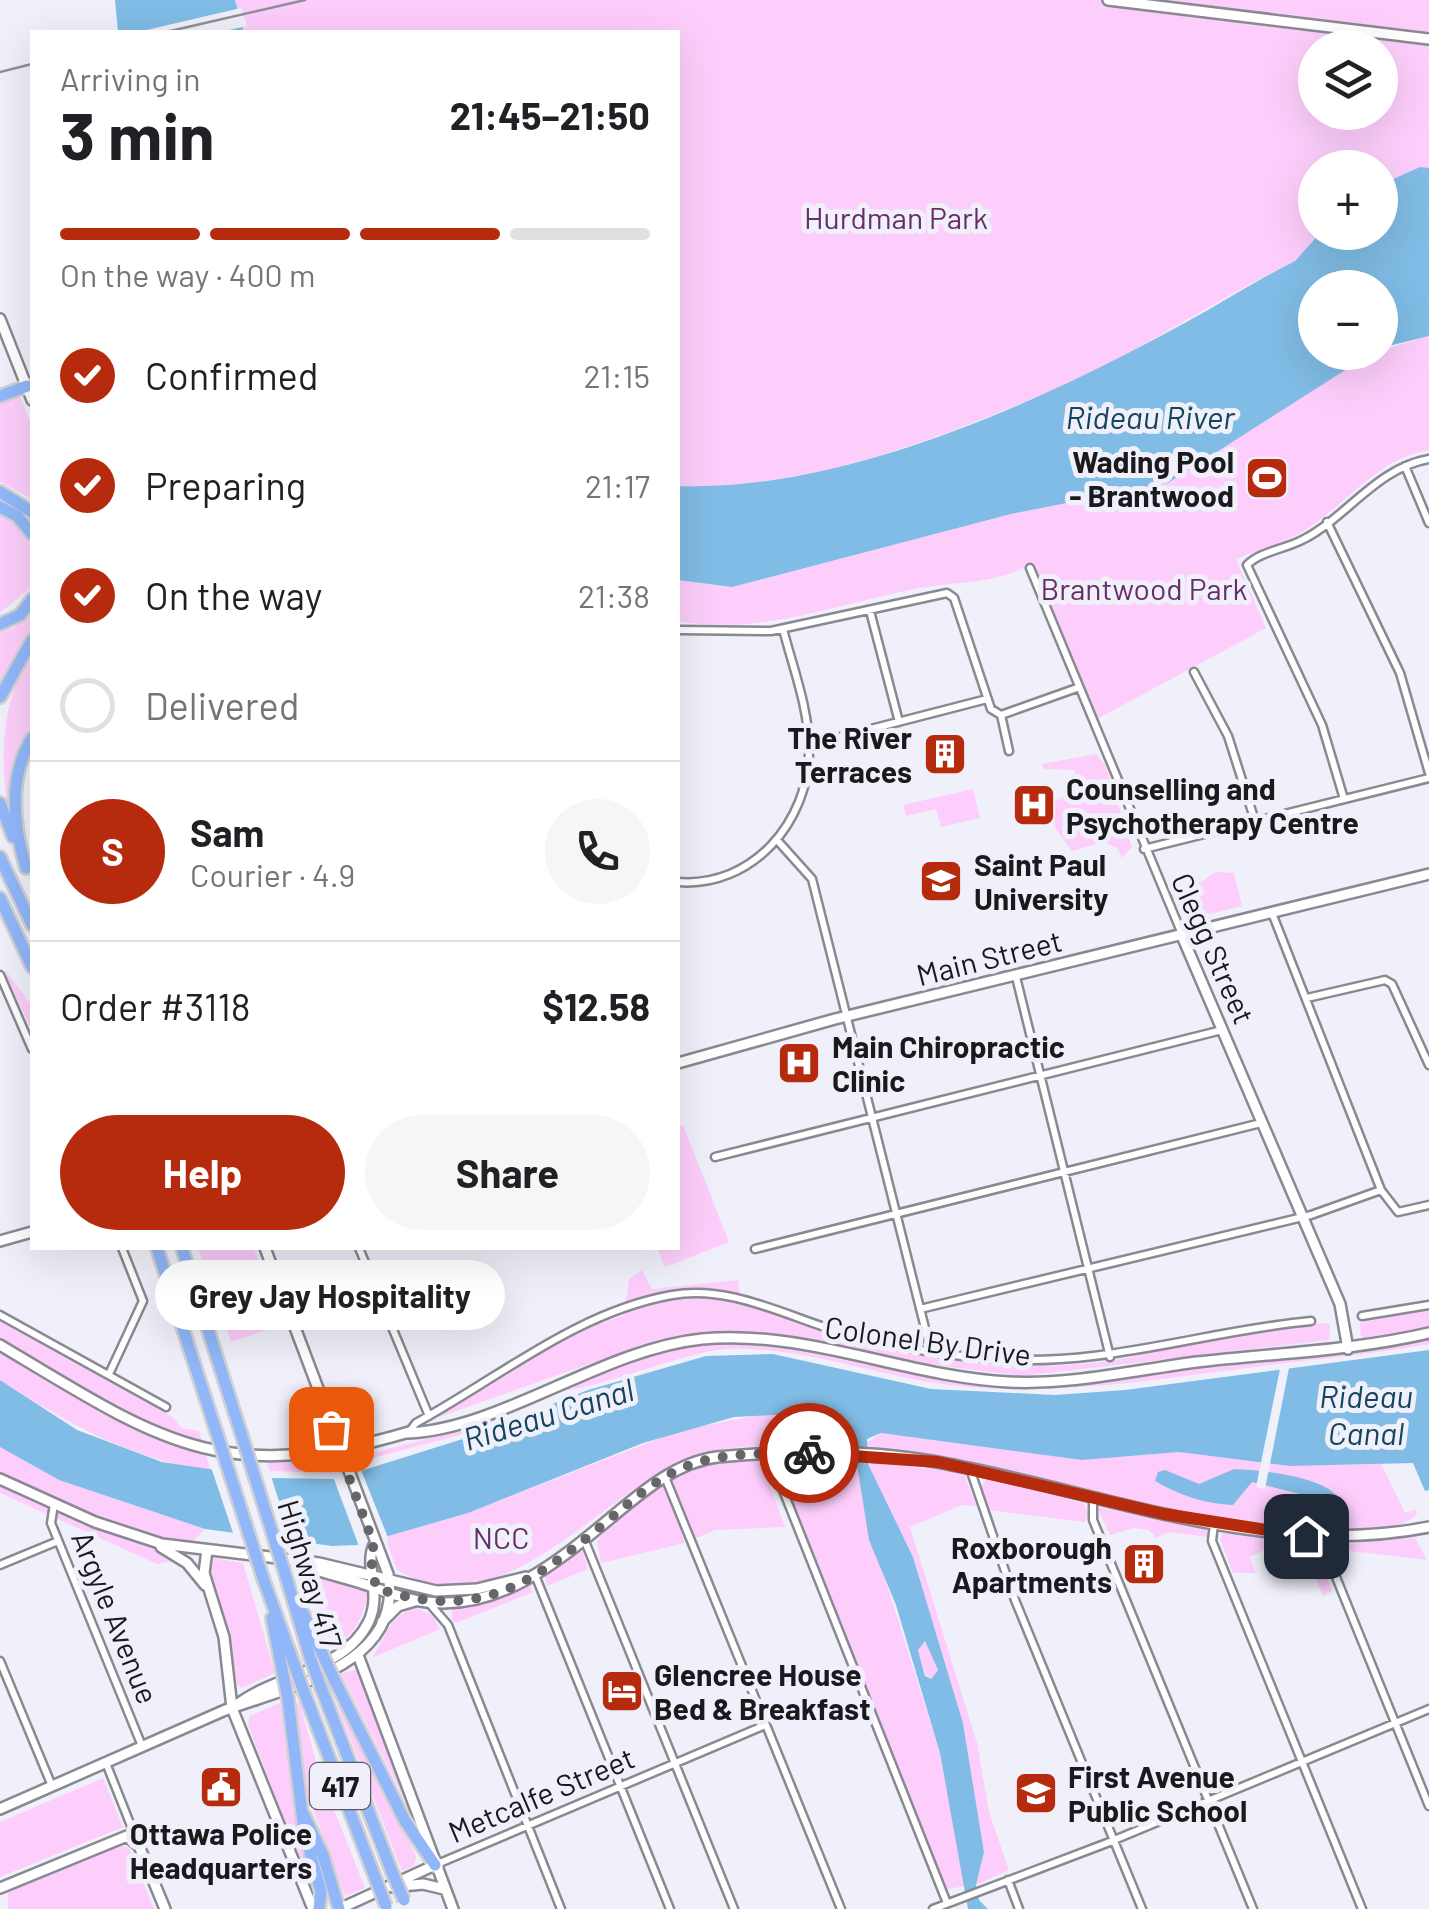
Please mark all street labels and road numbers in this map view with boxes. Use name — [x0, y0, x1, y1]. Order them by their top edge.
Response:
street label: Clegg Street — [1165, 867, 1263, 1029]
street label: Main Street — [913, 922, 1065, 992]
street label: Colonel By Drive — [823, 1308, 1033, 1372]
street label: Highway 417 — [271, 1495, 351, 1653]
street label: Argyle Avenue — [65, 1525, 167, 1709]
street label: Metcalfe Street — [443, 1739, 639, 1849]
road number: 417 — [310, 1763, 370, 1809]

